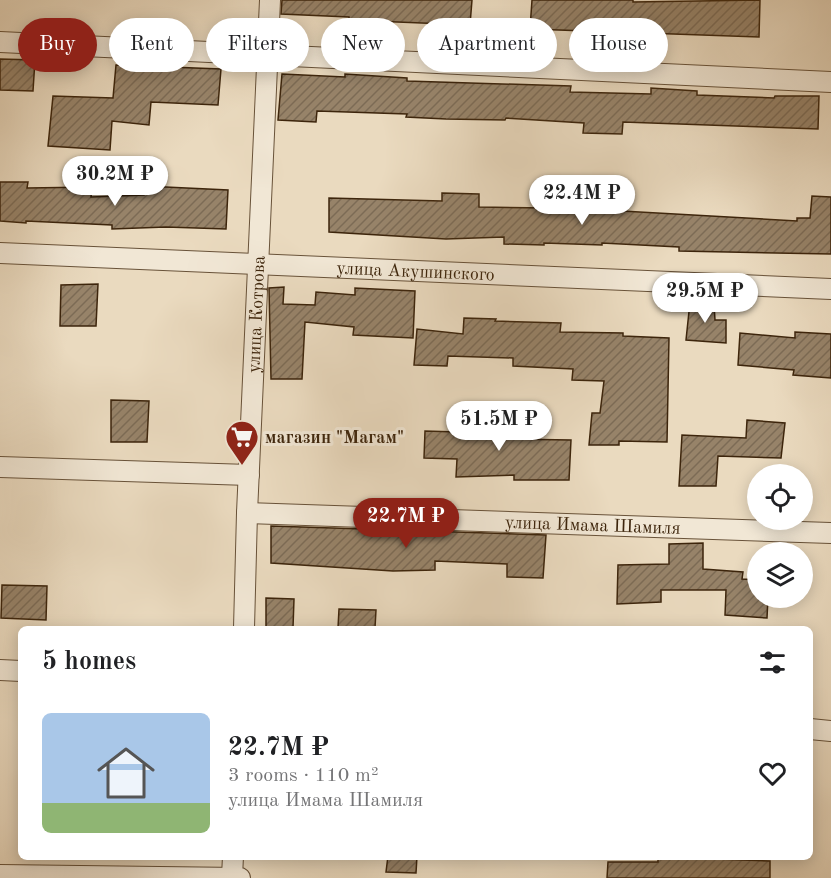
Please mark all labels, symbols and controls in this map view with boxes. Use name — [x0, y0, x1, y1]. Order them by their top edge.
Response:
chip: Buy — [18, 18, 97, 72]
chip: Rent — [109, 18, 194, 72]
chip: Filters — [206, 18, 309, 72]
chip: New — [321, 18, 405, 72]
chip: Apartment — [417, 18, 557, 72]
chip: House — [569, 18, 668, 72]
pin: 30.2M ₽ — [60, 156, 170, 207]
text: 30.2M ₽ — [76, 165, 154, 185]
pin: 22.4M ₽ — [527, 175, 637, 226]
text: 22.4M ₽ — [543, 184, 621, 204]
street label: улица Котрова — [245, 255, 269, 373]
street label: улица Акушинского — [336, 260, 495, 284]
pin: 29.5M ₽ — [650, 273, 760, 324]
text: 29.5M ₽ — [666, 282, 744, 302]
pin: 51.5M ₽ — [444, 401, 554, 452]
text: 51.5M ₽ — [460, 410, 538, 430]
supermarket icon: магазин "Магам" — [224, 419, 260, 466]
place label: магазин "Магам" — [265, 429, 404, 447]
map controls — [747, 464, 813, 608]
button: locate — [747, 464, 813, 530]
pin: 22.7M ₽ — [351, 498, 461, 549]
text: 22.7M ₽ — [367, 507, 445, 527]
street label: улица Имама Шамиля — [505, 514, 681, 538]
button: layers — [747, 542, 813, 608]
icon: filters — [756, 646, 789, 679]
text: 5 homes — [42, 649, 136, 675]
text: 22.7M ₽ — [228, 735, 329, 761]
icon: home — [90, 737, 162, 809]
icon: heart — [756, 757, 789, 790]
text: 3 rooms · 110 m² — [228, 766, 378, 786]
text: улица Имама Шамиля — [228, 791, 423, 811]

